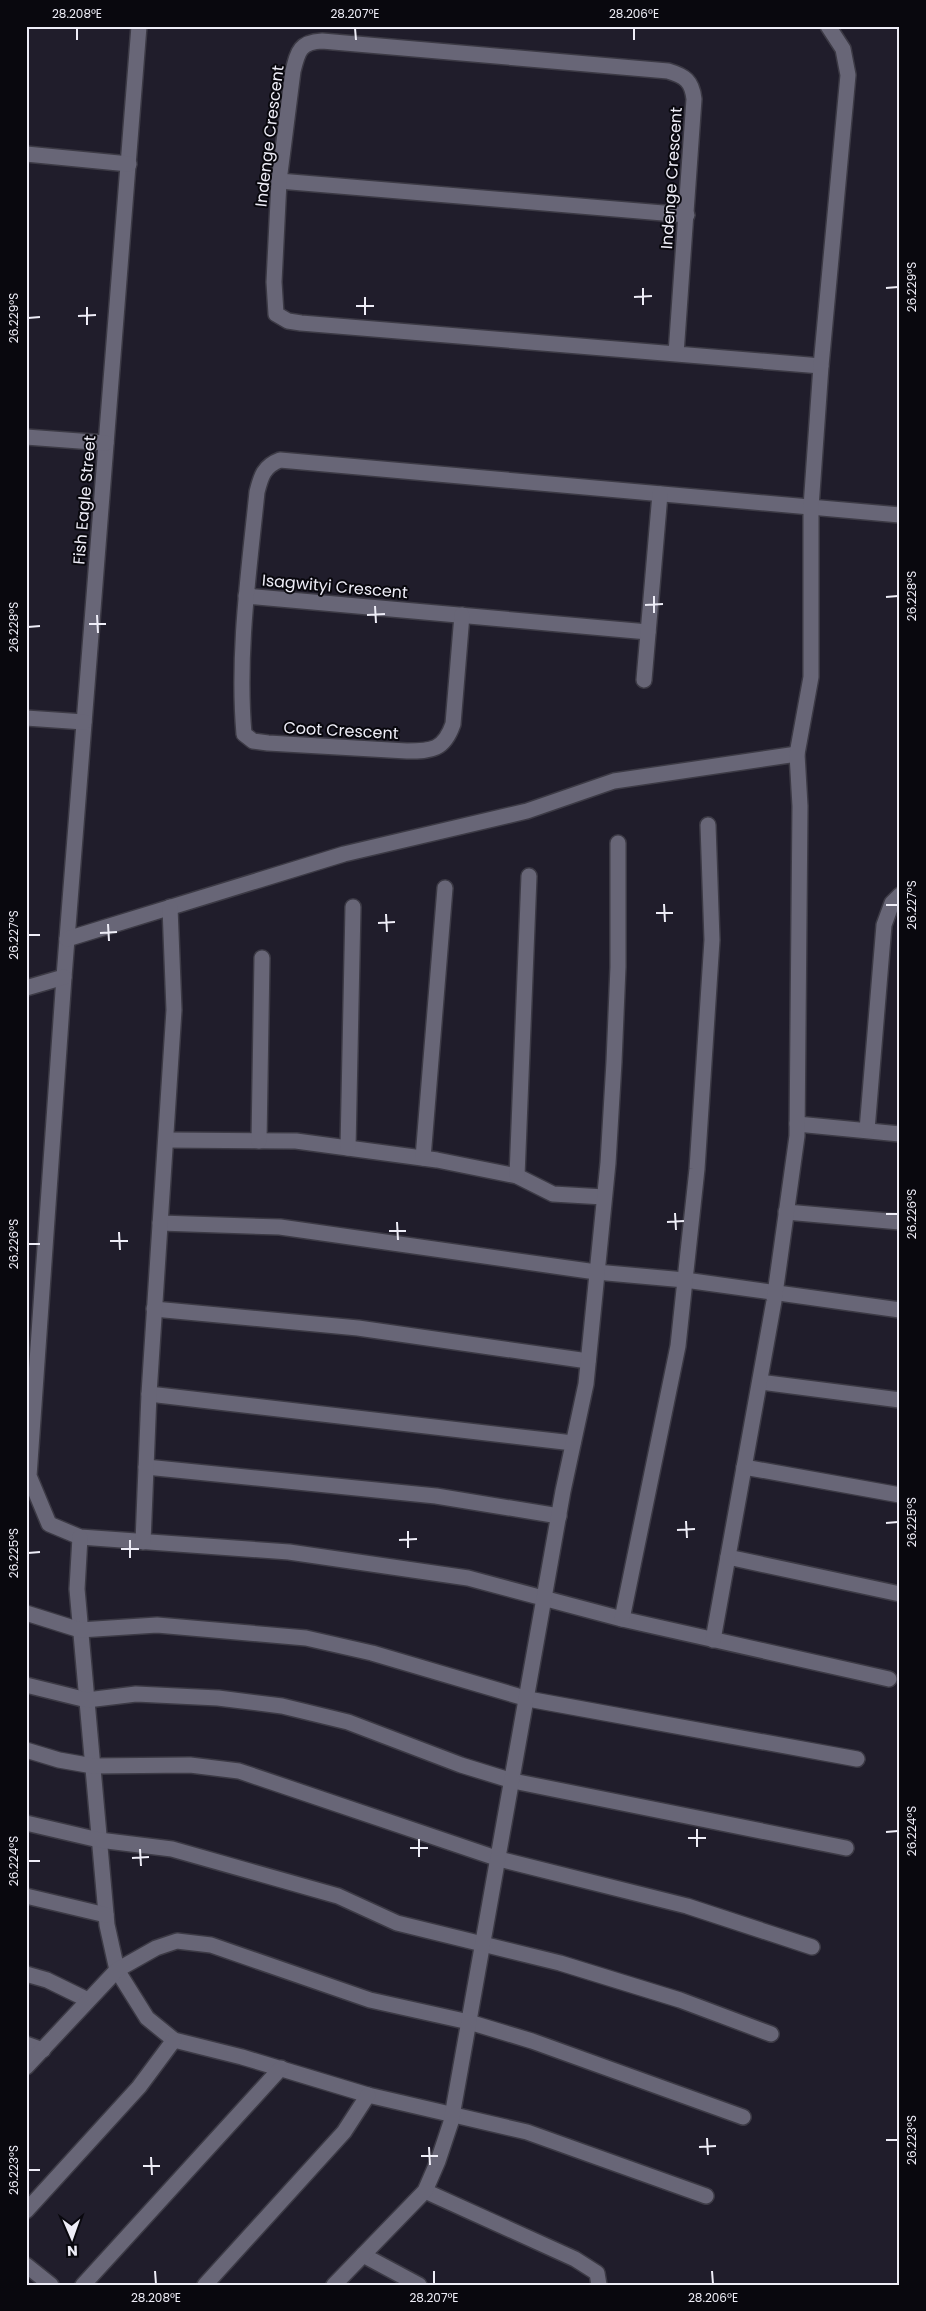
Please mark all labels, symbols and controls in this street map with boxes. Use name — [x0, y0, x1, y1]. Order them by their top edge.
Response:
text: 28.208°E — [52, 5, 102, 22]
text: 28.207°E — [330, 5, 380, 22]
text: 28.206°E — [609, 5, 659, 22]
street label: Indenge Crescent — [249, 64, 290, 208]
street label: Indenge Crescent — [655, 106, 688, 250]
text: 26.229°S — [903, 262, 920, 312]
text: 26.229°S — [5, 293, 22, 343]
street label: Fish Eagle Street — [67, 434, 102, 566]
street label: Isagwityi Crescent — [261, 569, 409, 604]
text: 26.228°S — [903, 571, 920, 621]
text: 26.228°S — [5, 602, 22, 652]
street label: Coot Crescent — [283, 716, 399, 745]
text: 26.227°S — [903, 880, 920, 930]
text: 26.227°S — [5, 910, 22, 960]
text: 26.226°S — [903, 1189, 920, 1239]
text: 26.226°S — [5, 1219, 22, 1269]
text: 26.225°S — [903, 1497, 920, 1547]
text: 26.225°S — [5, 1528, 22, 1578]
text: 26.224°S — [903, 1806, 920, 1856]
text: 26.224°S — [5, 1836, 22, 1886]
text: 26.223°S — [903, 2115, 920, 2165]
text: 26.223°S — [5, 2145, 22, 2195]
north arrow — [48, 2214, 98, 2264]
text: N — [67, 2241, 78, 2261]
text: 28.208°E — [131, 2289, 181, 2306]
text: 28.207°E — [409, 2289, 459, 2306]
text: 28.206°E — [688, 2289, 738, 2306]

